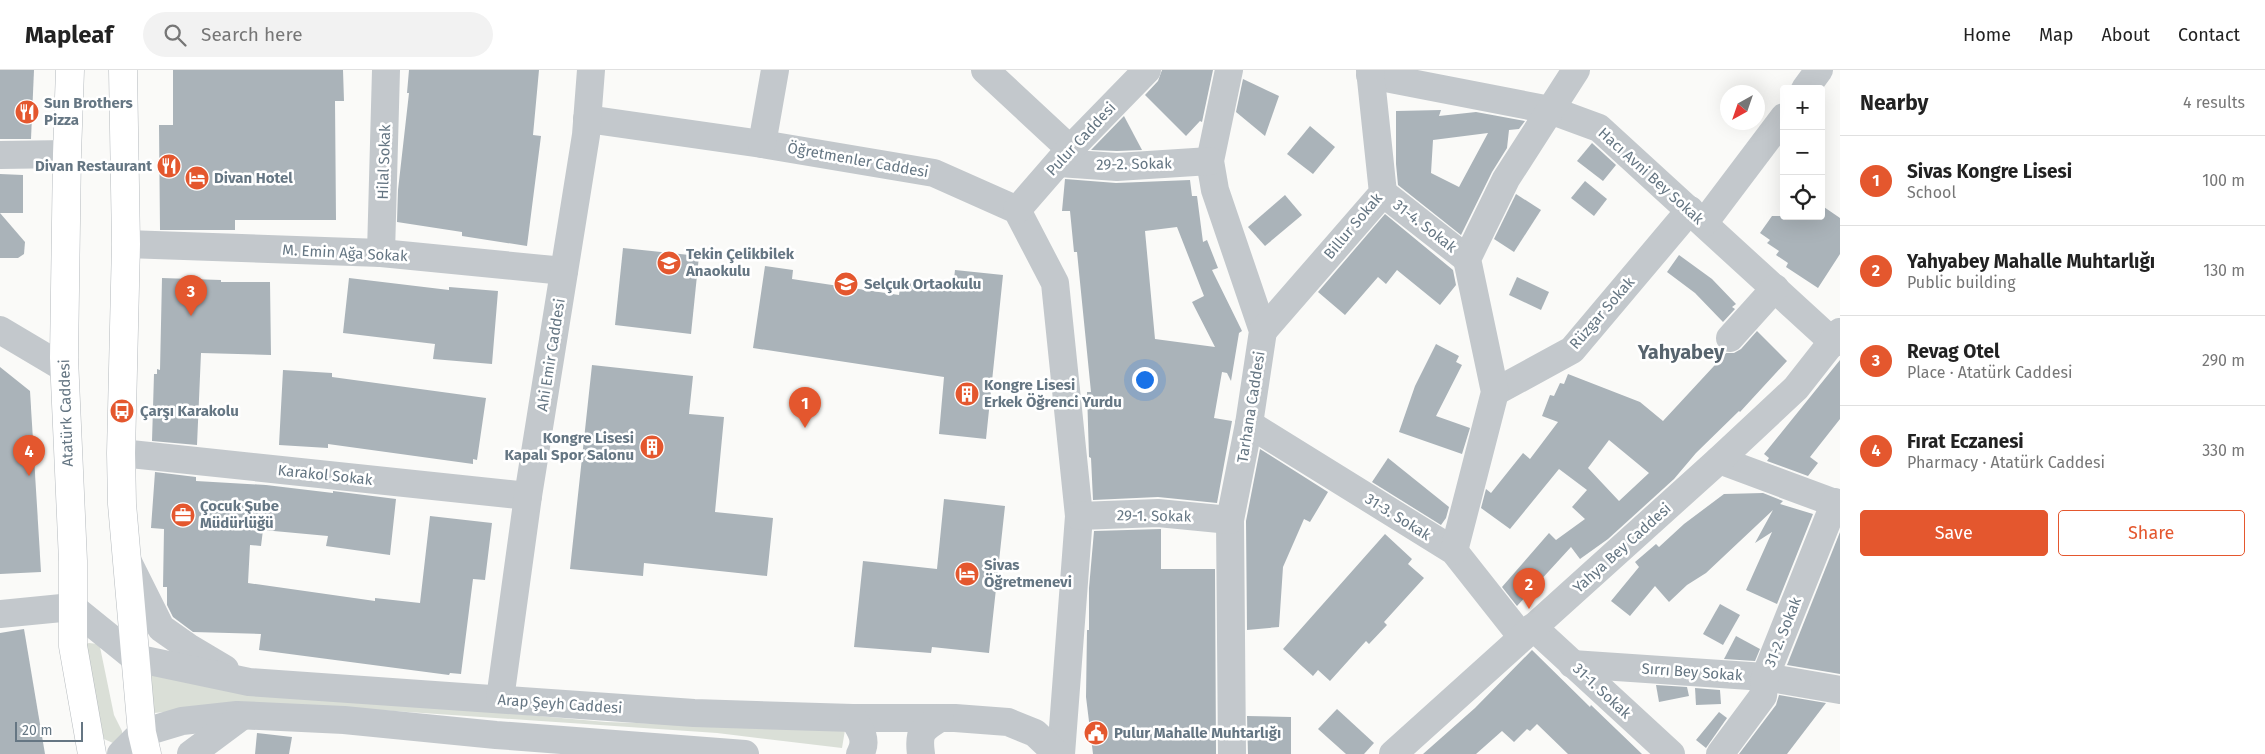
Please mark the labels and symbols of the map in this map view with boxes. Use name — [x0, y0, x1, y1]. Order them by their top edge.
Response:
north arrow — [1720, 85, 1765, 130]
place label: Sun Brothers Pizza — [44, 94, 133, 129]
restaurant icon: Sun Brothers Pizza — [14, 99, 40, 125]
street label: Pulur Caddesi — [1042, 99, 1120, 179]
street label: Hilal Sokak — [374, 124, 394, 200]
street label: Hacı Avni Bey Sokak — [1595, 124, 1708, 228]
street label: Öğretmenler Caddesi — [786, 139, 930, 181]
restaurant icon: Divan Restaurant — [156, 153, 182, 179]
street label: 29-2. Sokak — [1096, 154, 1172, 174]
place label: Divan Restaurant — [35, 157, 152, 175]
hotel icon: Divan Hotel — [184, 165, 210, 191]
place label: Divan Hotel — [214, 169, 293, 187]
street label: Billur Sokak — [1320, 189, 1386, 263]
street label: 31-4. Sokak — [1390, 196, 1460, 256]
street label: M. Emin Ağa Sokak — [282, 241, 408, 265]
place label: Tekin Çelikbilek Anaokulu — [685, 245, 795, 280]
school or university icon: Tekin Çelikbilek Anaokulu — [656, 250, 682, 276]
school or university icon: Selçuk Ortaokulu — [833, 271, 859, 297]
street label: Rüzgar Sokak — [1566, 273, 1638, 353]
pin: 3 — [175, 275, 207, 316]
place label: Selçuk Ortaokulu — [864, 275, 981, 294]
street label: Ahi Emir Caddesi — [533, 297, 569, 413]
district label: Yahyabey — [1637, 340, 1725, 364]
street label: Tarhana Caddesi — [1233, 350, 1269, 464]
street label: Atatürk Caddesi — [55, 359, 77, 467]
your location — [1132, 367, 1158, 393]
place label: Kongre Lisesi Erkek Öğrenci Yurdu — [984, 376, 1122, 411]
building icon: Kongre Lisesi Erkek Öğrenci Yurdu — [954, 381, 980, 407]
pin: 1 — [789, 387, 821, 428]
bus stop icon: Çarşı Karakolu — [109, 398, 135, 424]
place label: Çarşı Karakolu — [140, 402, 239, 421]
place label: Kongre Lisesi Kapalı Spor Salonu — [504, 429, 634, 464]
building icon: Kongre Lisesi Kapalı Spor Salonu — [639, 434, 665, 460]
pin: 4 — [13, 435, 45, 476]
street label: Karakol Sokak — [277, 461, 374, 489]
street label: 31-3. Sokak — [1362, 490, 1434, 544]
place label: Çocuk Şube Müdürlüğü — [200, 497, 279, 532]
street label: Yahya Bey Caddesi — [1569, 499, 1675, 597]
office icon: Çocuk Şube Müdürlüğü — [170, 502, 196, 528]
street label: 29-1. Sokak — [1117, 506, 1192, 526]
place label: Sivas Öğretmenevi — [984, 556, 1072, 591]
hotel icon: Sivas Öğretmenevi — [954, 561, 980, 587]
pin: 2 — [1513, 568, 1545, 609]
street label: 31-2. Sokak — [1761, 594, 1805, 670]
street label: Sırrı Bey Sokak — [1641, 659, 1743, 685]
street label: 31-1. Sokak — [1569, 660, 1635, 723]
street label: Arap Şeyh Caddesi — [497, 691, 623, 717]
scale bar — [15, 719, 82, 742]
public building icon: Pulur Mahalle Muhtarlığı — [1083, 720, 1109, 746]
place label: Pulur Mahalle Muhtarlığı — [1114, 724, 1281, 742]

